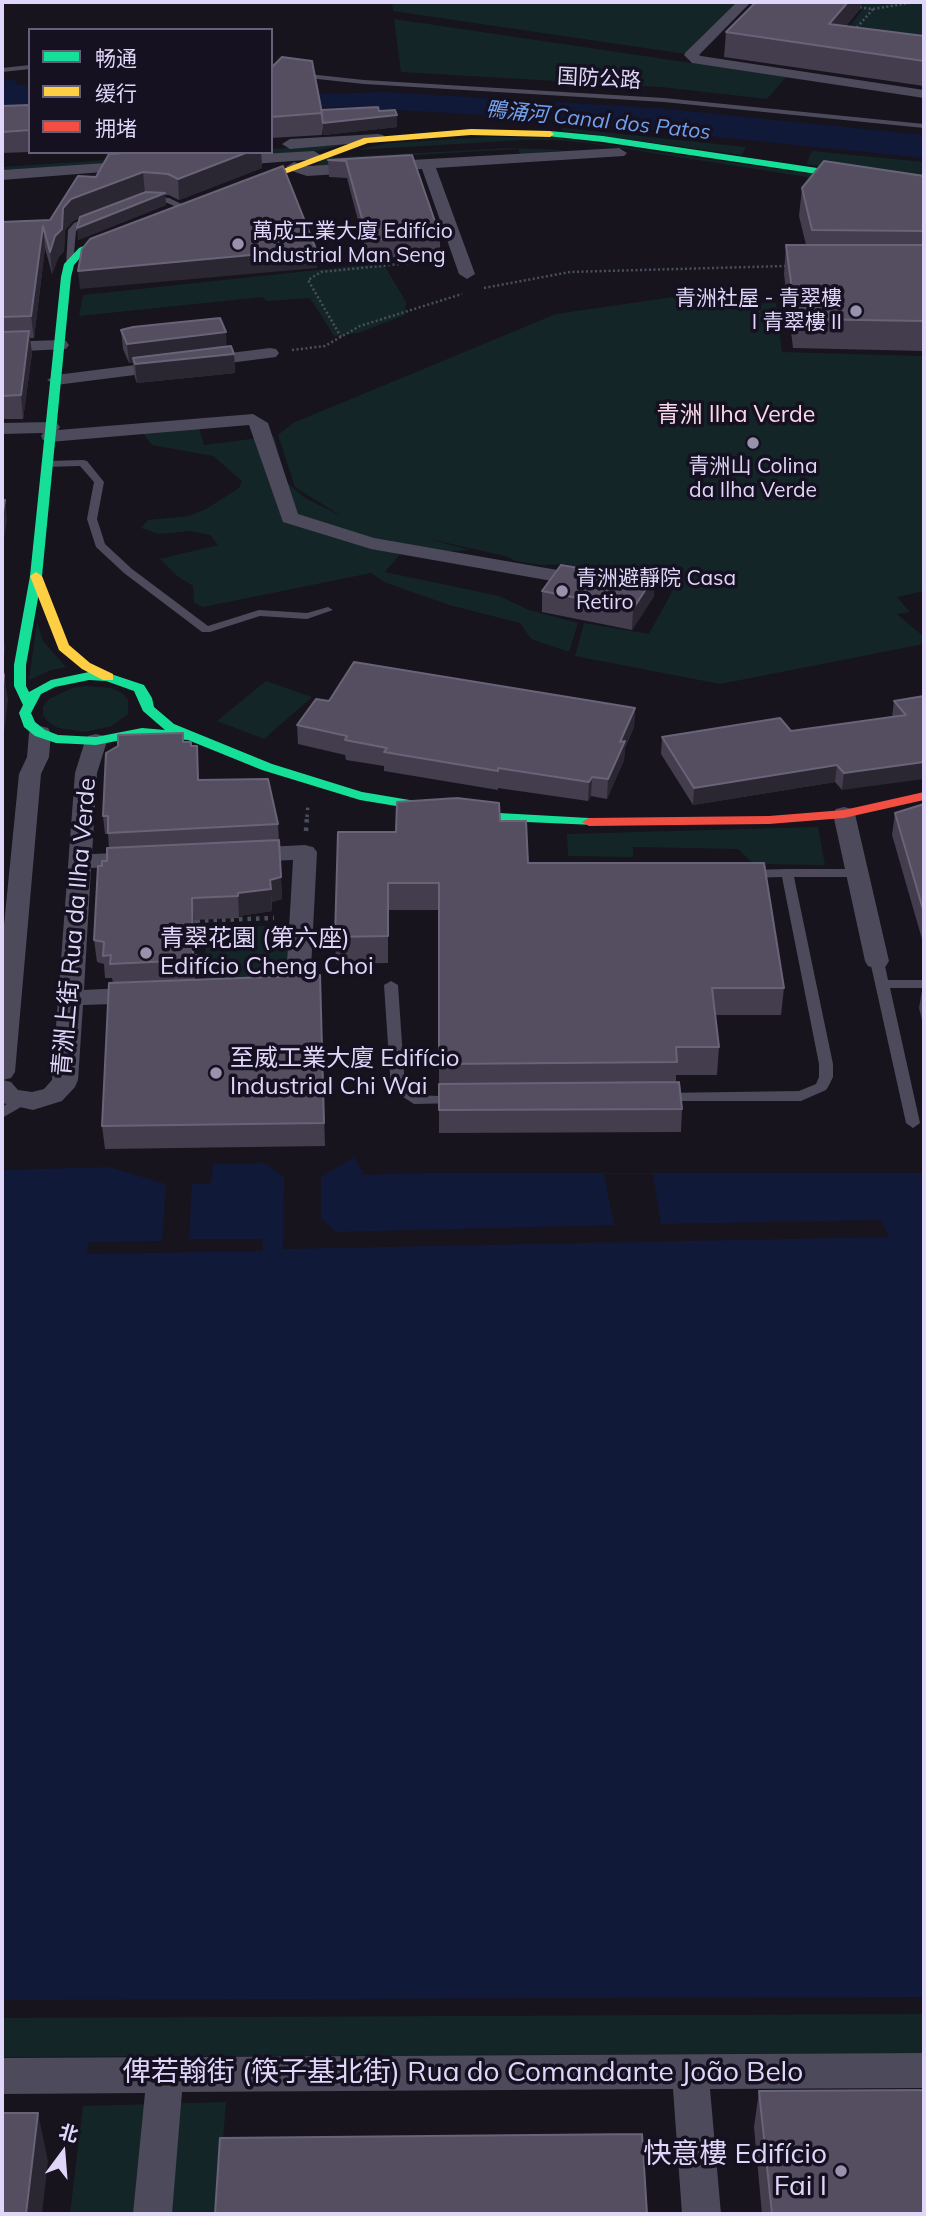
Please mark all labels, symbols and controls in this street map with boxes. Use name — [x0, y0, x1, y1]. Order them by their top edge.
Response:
legend — [28, 28, 273, 154]
text: 畅通 — [95, 45, 137, 71]
street label: 国防公路 — [556, 64, 642, 94]
text: 缓行 — [95, 80, 137, 106]
water label: 鴨涌河 Canal dos Patos — [484, 97, 712, 145]
text: 拥堵 — [95, 115, 137, 141]
place label: 萬成工業大廈 Edifício Industrial Man Seng — [252, 219, 453, 269]
marker: 萬成工業大廈 Edifício Industrial Man Seng — [230, 236, 246, 252]
place label: 青洲社屋 - 青翠樓 I 青翠樓 II — [675, 286, 842, 336]
marker: 青洲社屋 - 青翠樓 I 青翠樓 II — [848, 303, 864, 319]
district label: 青洲 Ilha Verde — [657, 401, 815, 429]
marker: 青洲山 Colina da Ilha Verde — [745, 435, 761, 451]
place label: 青洲山 Colina da Ilha Verde — [688, 454, 818, 504]
place label: 青洲避靜院 Casa Retiro — [576, 566, 736, 616]
marker: 青洲避靜院 Casa Retiro — [554, 583, 570, 599]
street label: 青洲上街 Rua da Ilha Verde — [48, 777, 102, 1077]
place label: 青翠花園 (第六座) Edifício Cheng Choi — [160, 925, 374, 981]
marker: 青翠花園 (第六座) Edifício Cheng Choi — [138, 945, 154, 961]
place label: 至威工業大廈 Edifício Industrial Chi Wai — [230, 1045, 460, 1101]
marker: 至威工業大廈 Edifício Industrial Chi Wai — [208, 1065, 224, 1081]
street label: 俾若翰街 (筷子基北街) Rua do Comandante João Belo — [123, 2056, 803, 2090]
north arrow — [28, 2118, 98, 2188]
text: 北 — [56, 2119, 81, 2147]
place label: 快意樓 Edifício Fai I — [643, 2138, 827, 2204]
marker: 快意樓 Edifício Fai I — [833, 2163, 849, 2179]

